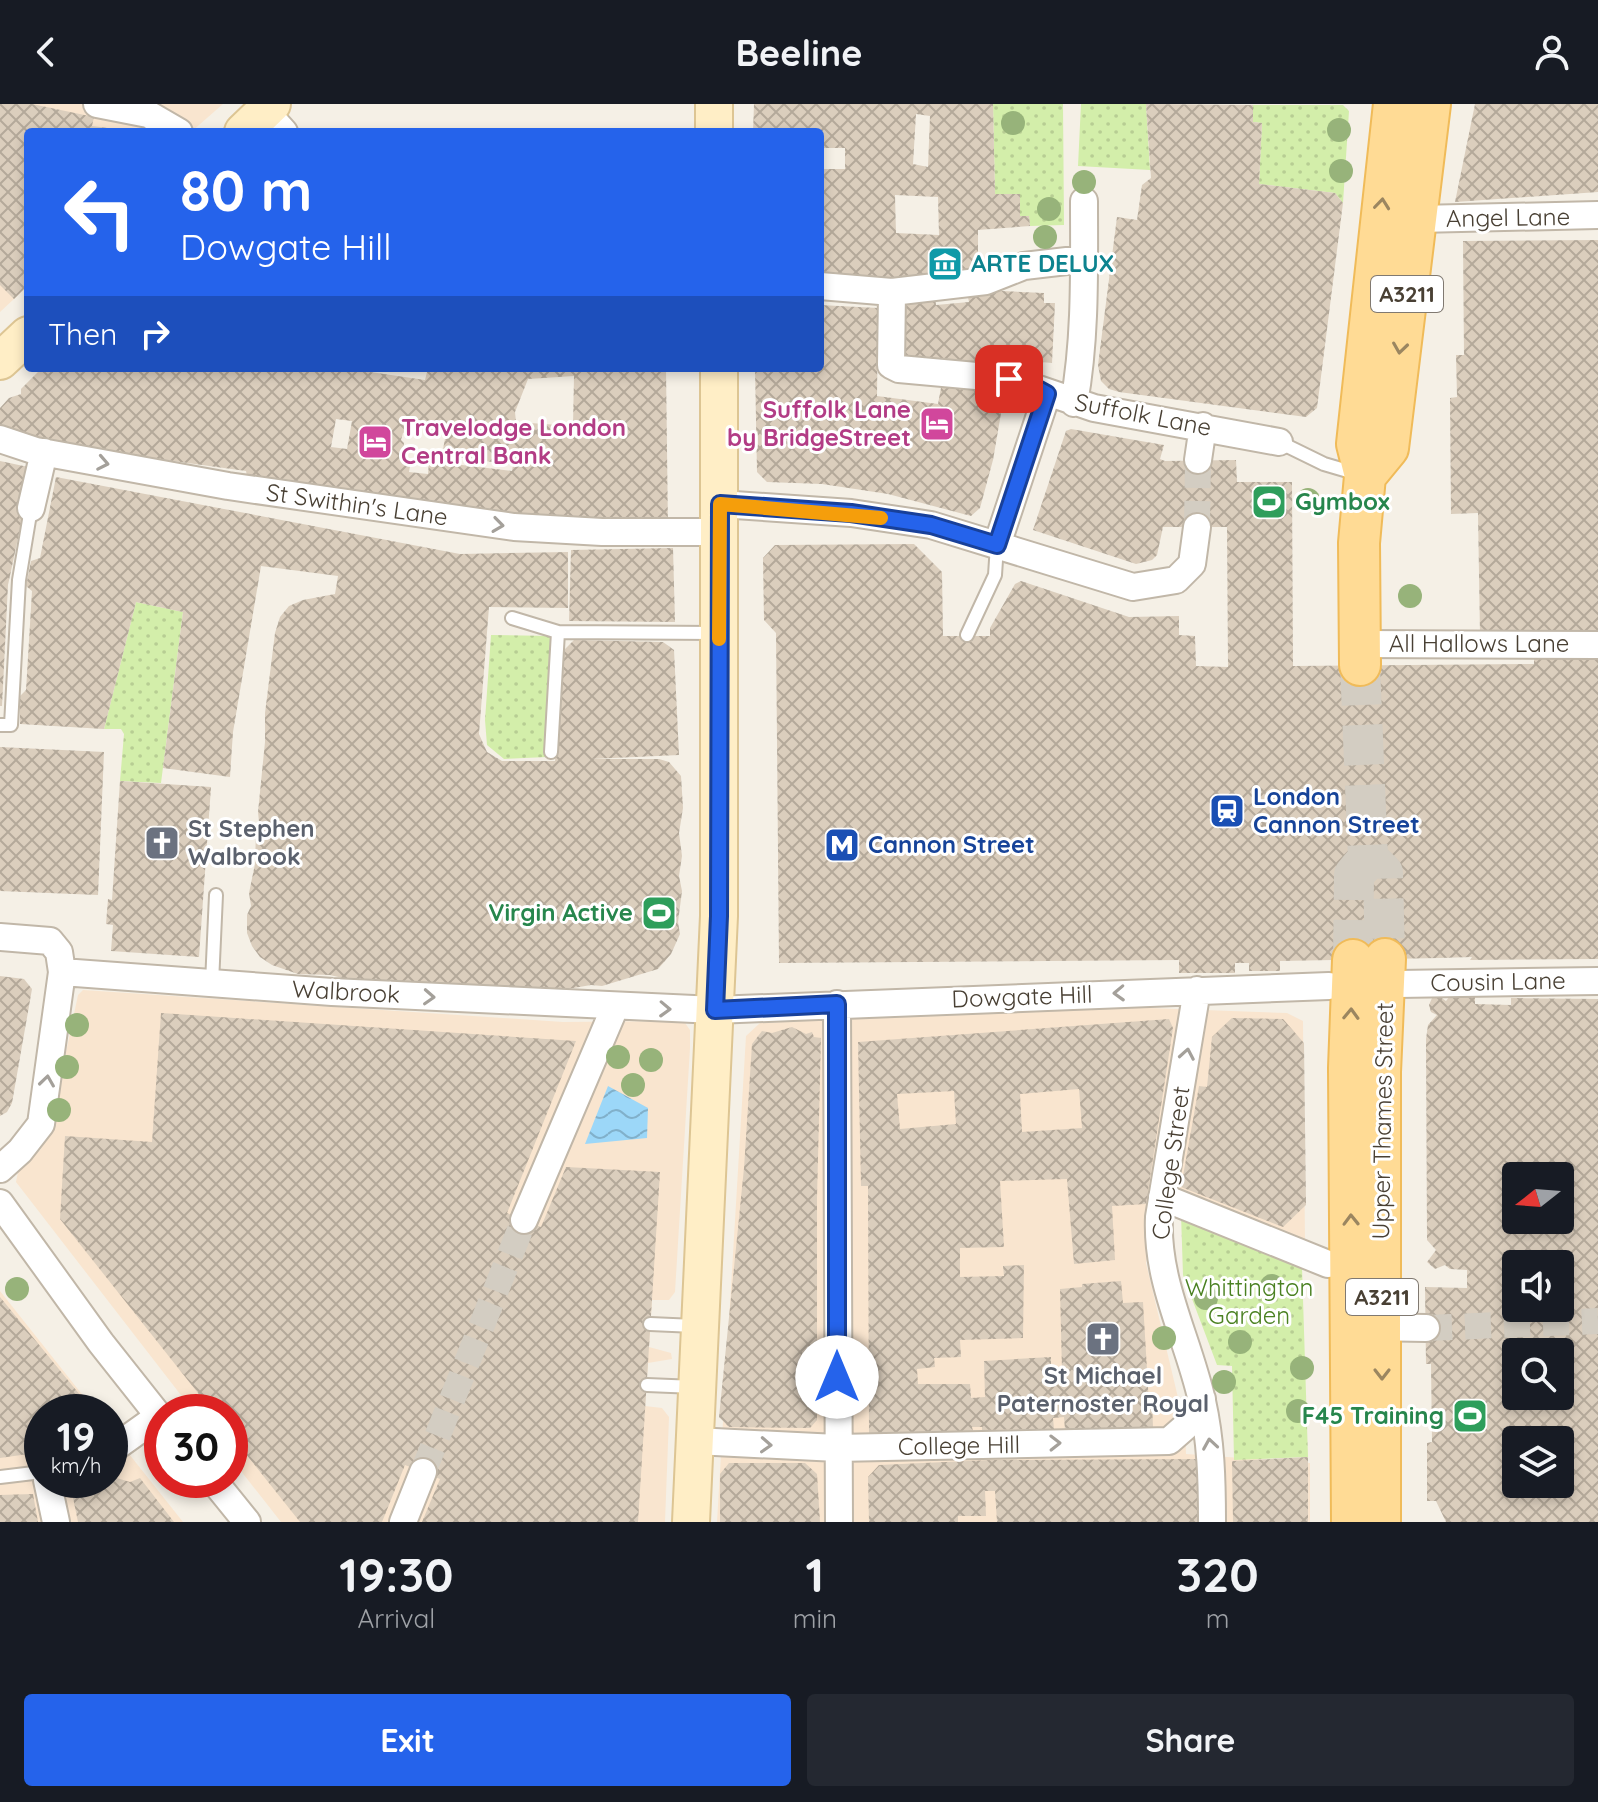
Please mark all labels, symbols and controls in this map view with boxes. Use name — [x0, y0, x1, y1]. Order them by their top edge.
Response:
icon: back — [24, 30, 68, 74]
text: Beeline — [736, 30, 862, 75]
icon: person — [1530, 30, 1574, 74]
text: 80 m — [180, 155, 312, 225]
icon: left — [48, 160, 152, 264]
one-way arrow — [1374, 197, 1391, 210]
street label: Angel Lane — [1446, 201, 1570, 233]
text: Dowgate Hill — [180, 224, 391, 269]
museum icon: ARTE DELUX — [926, 245, 964, 283]
place label: ARTE DELUX — [971, 248, 1114, 278]
road number: A3211 — [1371, 276, 1443, 312]
icon: right — [133, 312, 177, 356]
text: Then — [48, 315, 117, 353]
one-way arrow — [1392, 341, 1409, 355]
pin — [975, 345, 1043, 413]
icon: arrive — [987, 357, 1031, 401]
street label: Suffolk Lane — [1072, 386, 1214, 442]
place label: Suffolk Lane by BridgeStreet — [727, 394, 911, 452]
hotel icon: Suffolk Lane by BridgeStreet — [918, 405, 956, 443]
place label: Travelodge London Central Bank — [401, 412, 626, 470]
hotel icon: Travelodge London Central Bank — [356, 423, 394, 461]
one-way arrow — [96, 454, 109, 471]
street label: St Swithin's Lane — [265, 476, 450, 532]
sports icon: Gymbox — [1250, 483, 1288, 521]
place label: Gymbox — [1295, 486, 1390, 516]
one-way arrow — [492, 516, 505, 533]
street label: All Hallows Lane — [1389, 628, 1569, 658]
place label: London Cannon Street — [1253, 781, 1420, 839]
station icon: London Cannon Street — [1208, 792, 1246, 830]
place label: St Stephen Walbrook — [188, 813, 315, 871]
church icon: St Stephen Walbrook — [143, 824, 181, 862]
metro station icon: Cannon Street — [823, 826, 861, 864]
place label: Cannon Street — [868, 829, 1035, 859]
sports icon: Virgin Active — [640, 894, 678, 932]
place label: Virgin Active — [488, 897, 633, 927]
street label: Cousin Lane — [1430, 965, 1566, 997]
street label: Walbrook — [291, 973, 401, 1009]
street label: Dowgate Hill — [951, 979, 1093, 1013]
one-way arrow — [1112, 985, 1125, 1002]
one-way arrow — [423, 989, 436, 1006]
one-way arrow — [659, 1000, 672, 1017]
street label: Upper Thames Street — [1365, 1002, 1399, 1240]
one-way arrow — [1343, 1007, 1360, 1020]
one-way arrow — [1177, 1047, 1194, 1061]
one-way arrow — [38, 1074, 55, 1088]
street label: College Street — [1144, 1084, 1196, 1242]
north arrow — [1502, 1162, 1574, 1234]
map controls — [1502, 1162, 1574, 1498]
one-way arrow — [1342, 1213, 1360, 1226]
button: sound — [1502, 1250, 1574, 1322]
park label: Whittington Garden — [1185, 1272, 1313, 1330]
road number: A3211 — [1346, 1279, 1418, 1315]
church icon: St Michael Paternoster Royal — [1084, 1320, 1122, 1358]
position arrow — [795, 1335, 879, 1419]
button: search — [1502, 1338, 1574, 1410]
place label: St Michael Paternoster Royal — [997, 1360, 1209, 1418]
one-way arrow — [1373, 1368, 1391, 1381]
speed limit sign: 30 — [144, 1394, 248, 1498]
sports icon: F45 Training — [1451, 1397, 1489, 1435]
place label: F45 Training — [1302, 1400, 1444, 1430]
text: 19 — [57, 1411, 95, 1461]
button: layers — [1502, 1426, 1574, 1498]
street label: College Hill — [897, 1429, 1020, 1461]
one-way arrow — [1049, 1435, 1062, 1452]
one-way arrow — [760, 1436, 773, 1453]
one-way arrow — [1202, 1437, 1219, 1451]
text: km/h — [51, 1453, 101, 1478]
text: 19:30 — [339, 1544, 454, 1604]
text: 1 — [806, 1544, 824, 1604]
text: 320 — [1176, 1544, 1259, 1604]
text: Arrival — [357, 1602, 435, 1635]
text: min — [793, 1602, 837, 1635]
text: m — [1206, 1602, 1229, 1635]
button: Exit — [24, 1694, 791, 1786]
button: Share — [807, 1694, 1574, 1786]

